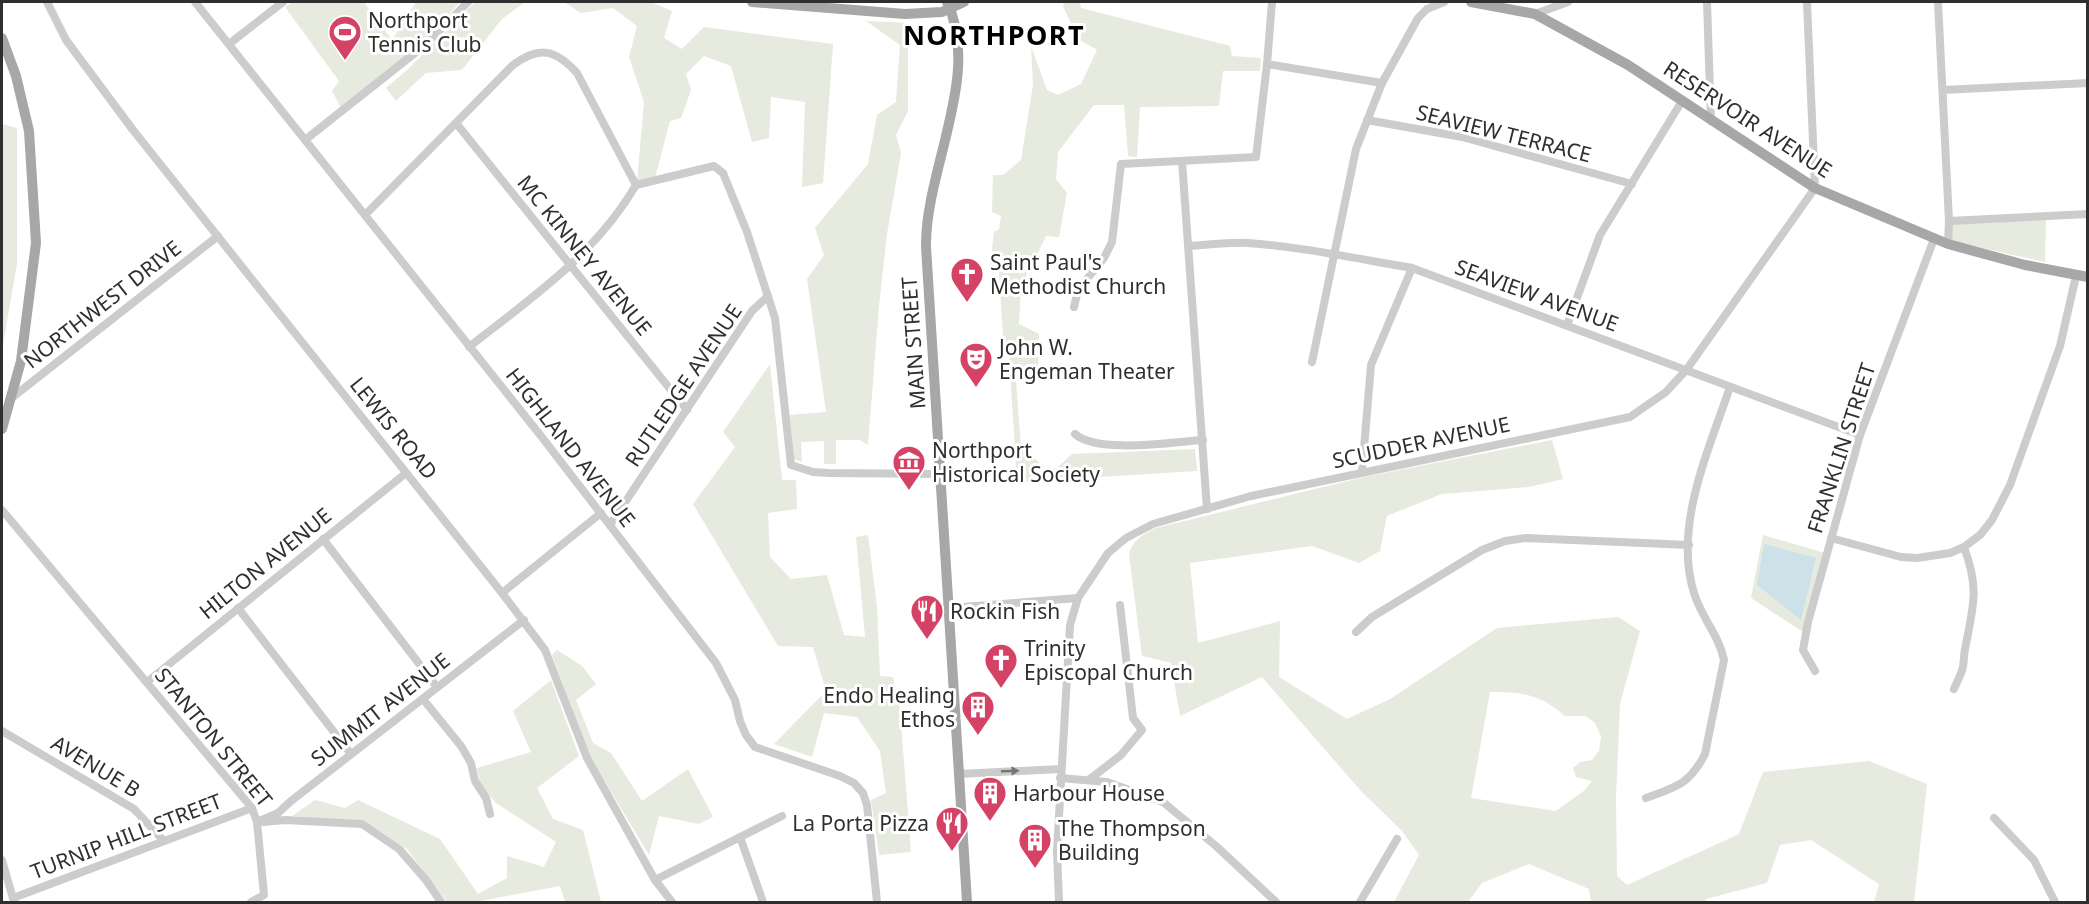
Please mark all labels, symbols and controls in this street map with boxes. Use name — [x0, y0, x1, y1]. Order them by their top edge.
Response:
place label: Northport Tennis Club — [368, 6, 482, 58]
sports icon: Northport Tennis Club — [327, 14, 363, 61]
district label: NORTHPORT — [903, 16, 1085, 53]
street label: RESERVOIR AVENUE — [1658, 54, 1838, 184]
street label: SEAVIEW TERRACE — [1413, 98, 1595, 168]
street label: MC KINNEY AVENUE — [512, 169, 658, 341]
street label: NORTHWEST DRIVE — [18, 234, 186, 374]
place label: Saint Paul's Methodist Church — [990, 248, 1166, 300]
street label: SEAVIEW AVENUE — [1451, 252, 1623, 338]
church icon: Saint Paul's Methodist Church — [949, 256, 985, 303]
street label: MAIN STREET — [894, 276, 932, 410]
street label: RUTLEDGE AVENUE — [618, 298, 748, 472]
place label: John W. Engeman Theater — [997, 333, 1175, 385]
theatre icon: John W. Engeman Theater — [958, 341, 994, 388]
street label: FRANKLIN STREET — [1800, 359, 1882, 537]
street label: HIGHLAND AVENUE — [500, 362, 642, 532]
street label: LEWIS ROAD — [344, 371, 444, 485]
street label: SCUDDER AVENUE — [1330, 410, 1512, 474]
place label: Northport Historical Society — [932, 436, 1100, 488]
museum icon: Northport Historical Society — [891, 444, 927, 491]
street label: HILTON AVENUE — [193, 501, 337, 625]
restaurant icon: Rockin Fish — [909, 593, 945, 640]
place label: Rockin Fish — [950, 597, 1060, 625]
place label: Trinity Episcopal Church — [1024, 634, 1193, 686]
church icon: Trinity Episcopal Church — [983, 642, 1019, 689]
street label: SUMMIT AVENUE — [305, 646, 455, 772]
street label: STANTON STREET — [149, 662, 279, 813]
place label: Endo Healing Ethos — [823, 681, 955, 733]
building icon: Endo Healing Ethos — [960, 689, 996, 736]
street label: AVENUE B — [46, 729, 146, 803]
one-way arrow — [1000, 767, 1019, 776]
building icon: Harbour House — [972, 775, 1008, 822]
place label: Harbour House — [1013, 779, 1165, 807]
street label: TURNIP HILL STREET — [26, 786, 226, 885]
restaurant icon: La Porta Pizza — [934, 805, 970, 852]
place label: La Porta Pizza — [792, 809, 929, 837]
place label: The Thompson Building — [1058, 814, 1206, 866]
building icon: The Thompson Building — [1017, 822, 1053, 869]

